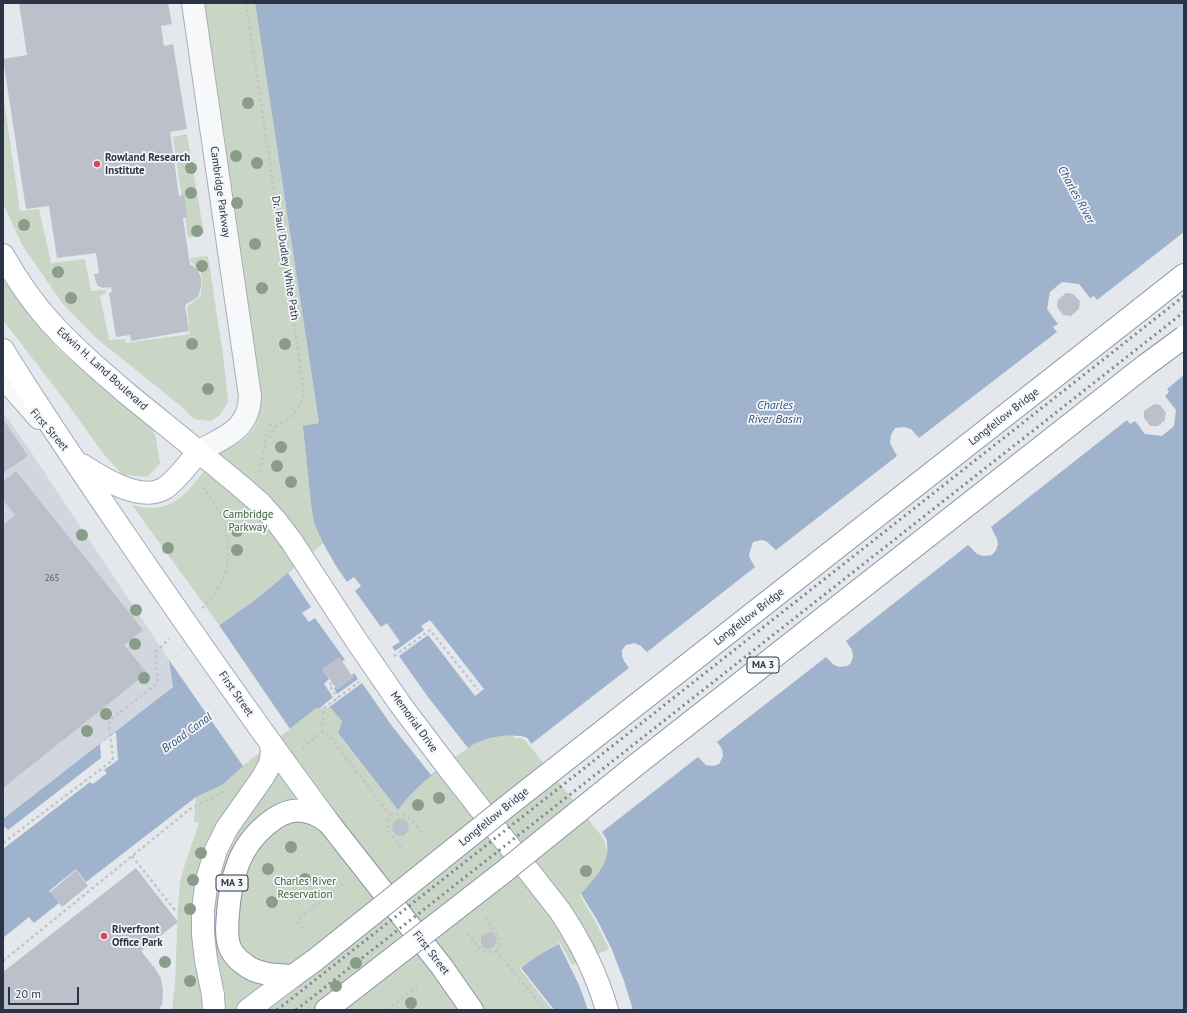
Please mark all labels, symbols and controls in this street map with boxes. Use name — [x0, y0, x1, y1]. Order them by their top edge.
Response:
street label: Cambridge Parkway — [207, 145, 233, 239]
place label: Rowland Research Institute — [105, 151, 190, 177]
marker: Rowland Research Institute — [92, 159, 102, 169]
water label: Charles River — [1054, 164, 1098, 226]
street label: Dr. Paul Dudley White Path — [269, 195, 301, 321]
street label: Edwin H. Land Boulevard — [54, 325, 150, 413]
street label: Longfellow Bridge — [966, 385, 1042, 449]
water label: Charles River Basin — [748, 399, 802, 427]
street label: First Street — [27, 406, 71, 454]
park label: Cambridge Parkway — [223, 508, 273, 534]
house number: 265 — [45, 573, 59, 583]
street label: Longfellow Bridge — [711, 585, 787, 649]
road number: MA 3 — [747, 657, 779, 673]
street label: First Street — [216, 669, 256, 719]
street label: Memorial Drive — [387, 689, 441, 755]
water label: Broad Canal — [159, 710, 215, 756]
street label: Longfellow Bridge — [457, 785, 531, 849]
road number: MA 3 — [216, 875, 248, 891]
park label: Charles River Reservation — [274, 875, 336, 901]
place label: Riverfront Office Park — [112, 923, 163, 949]
street label: First Street — [410, 929, 452, 977]
marker: Riverfront Office Park — [99, 931, 109, 941]
scale bar — [10, 979, 81, 1005]
text: 20 m — [15, 986, 41, 1001]

